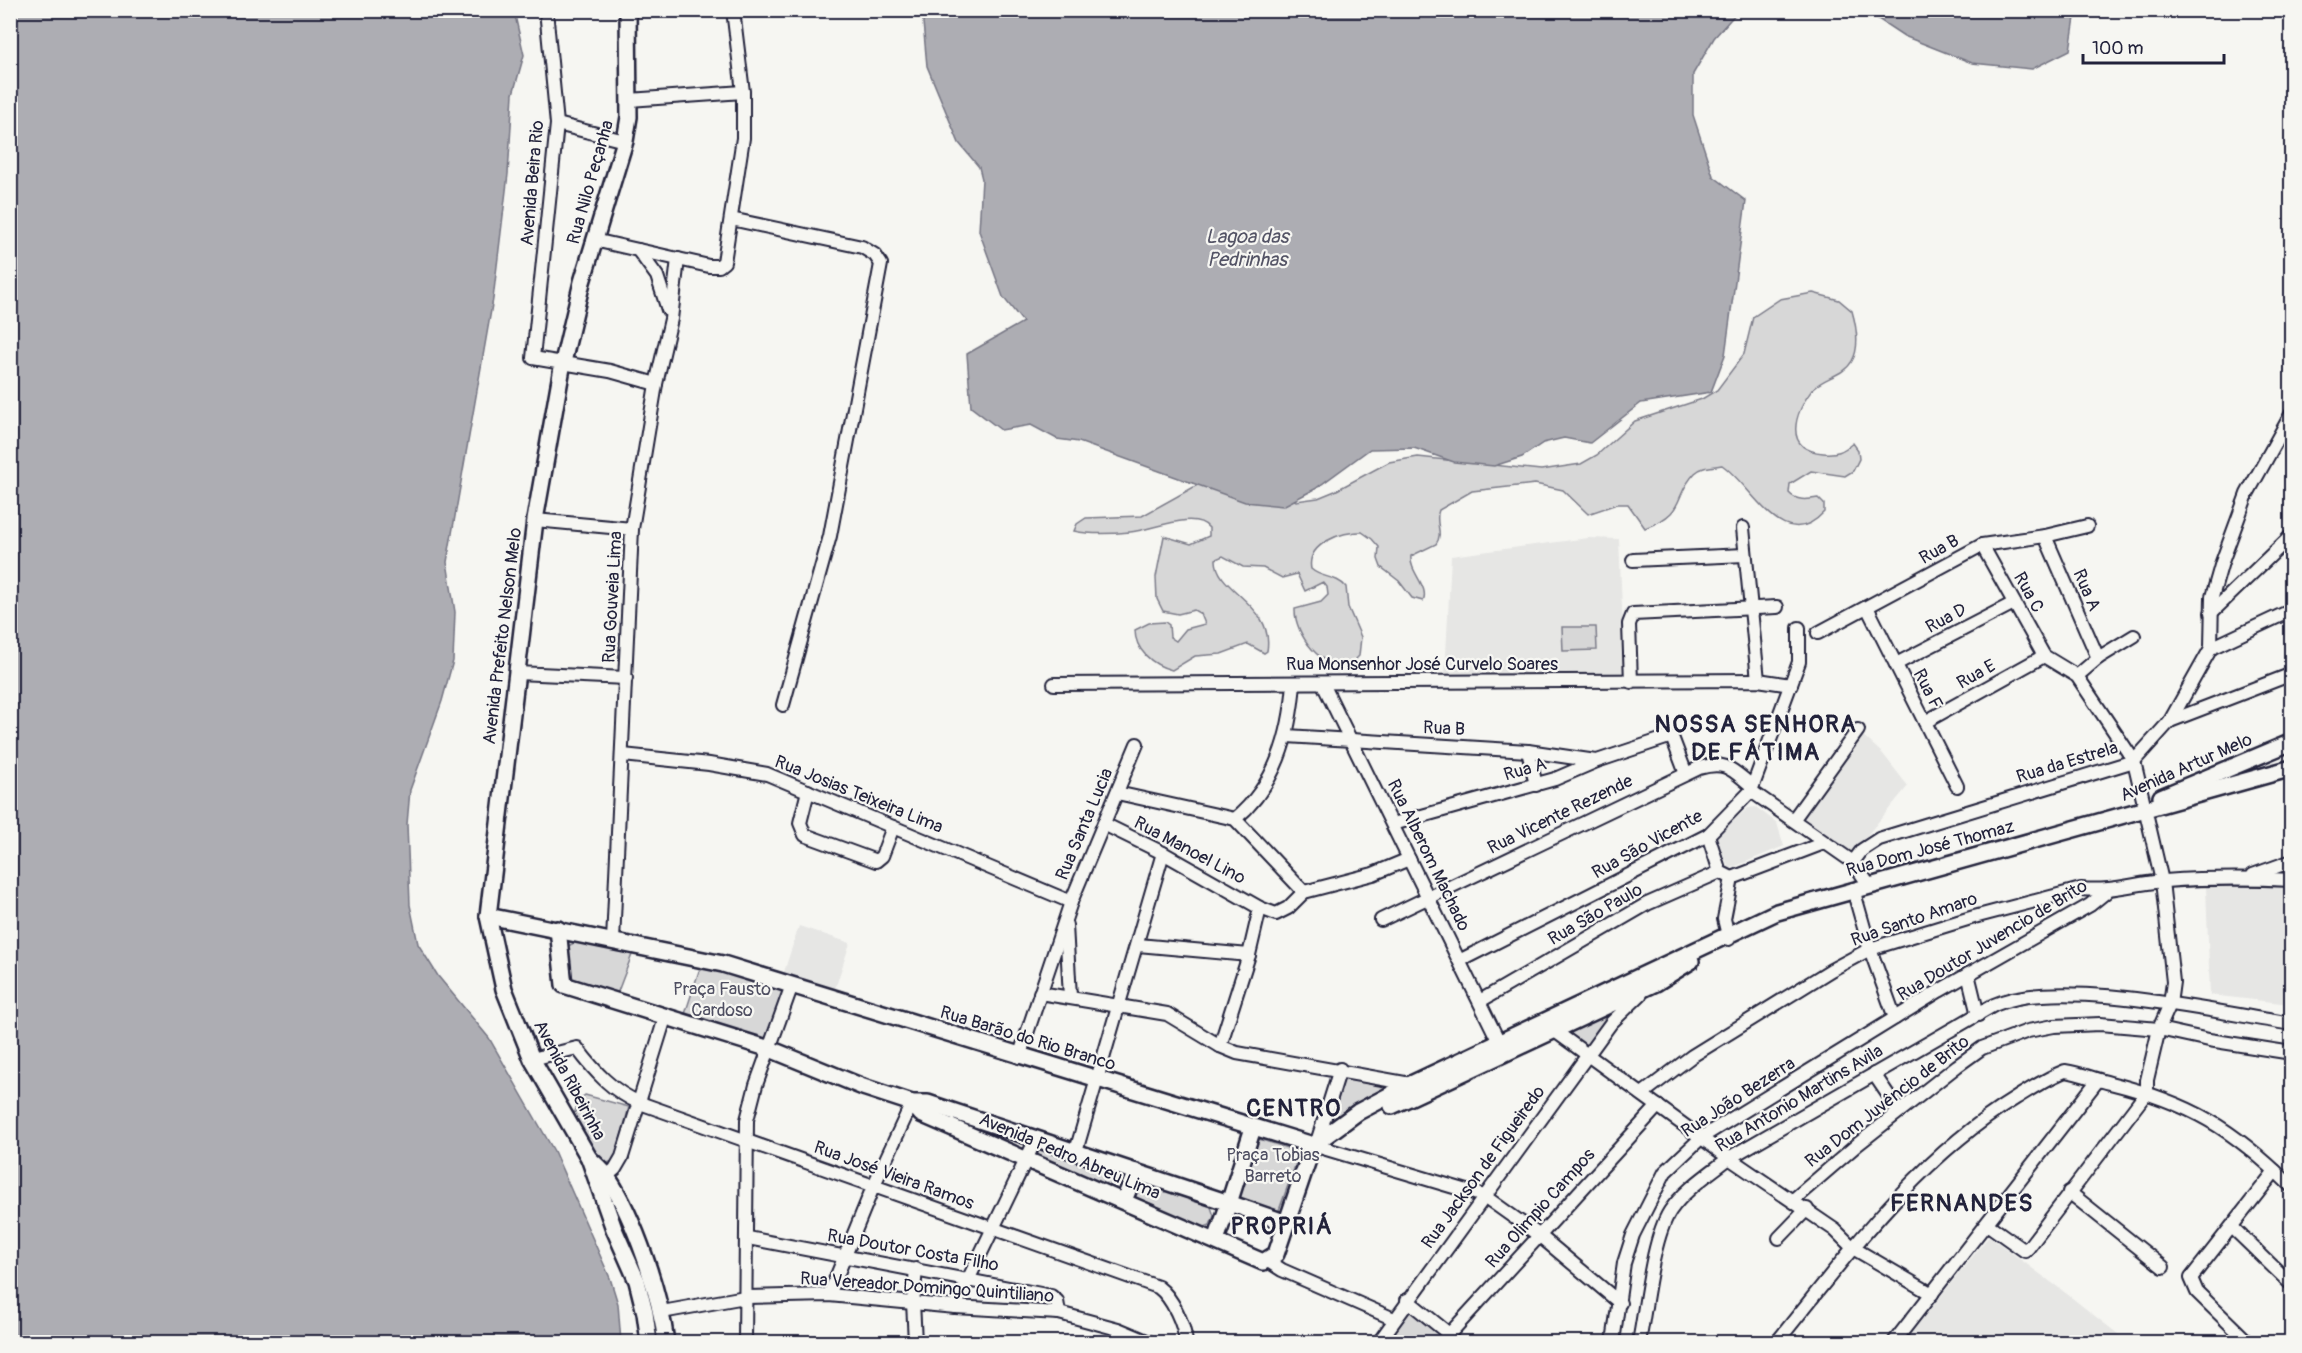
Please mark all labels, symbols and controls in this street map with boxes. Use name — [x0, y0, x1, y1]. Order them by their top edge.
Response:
scale bar — [2083, 27, 2224, 65]
text: 100 m — [2092, 37, 2144, 60]
street label: Rua Nilo Peçanha — [562, 117, 619, 247]
street label: Avenida Beira Rio — [516, 119, 549, 247]
water label: Lagoa das Pedrinhas — [1205, 224, 1291, 272]
street label: Avenida Prefeito Nelson Melo — [478, 526, 527, 746]
street label: Rua B — [1915, 529, 1963, 570]
street label: Rua Gouveia Lima — [598, 530, 627, 664]
street label: Rua A — [2067, 566, 2106, 615]
street label: Rua C — [2008, 568, 2049, 617]
street label: Rua D — [1922, 598, 1971, 639]
street label: Rua Monsenhor José Curvelo Soares — [1286, 653, 1558, 676]
street label: Rua E — [1953, 654, 2000, 694]
street label: Rua F — [1908, 665, 1948, 714]
district label: NOSSA SENHORA DE FÁTIMA — [1655, 710, 1857, 767]
street label: Rua B — [1422, 716, 1466, 741]
street label: Avenida Artur Melo — [2117, 728, 2256, 807]
street label: Rua da Estrela — [2014, 736, 2121, 789]
street label: Rua Josias Teixeira Lima — [771, 750, 946, 839]
street label: Rua A — [1501, 752, 1549, 787]
street label: Rua Santa Lucia — [1051, 765, 1118, 884]
street label: Rua Vicente Rezende — [1484, 769, 1637, 860]
street label: Rua Alberom Machado — [1382, 776, 1475, 935]
street label: Rua São Vicente — [1588, 805, 1707, 884]
street label: Rua Manoel Lino — [1130, 811, 1250, 890]
street label: Rua Dom José Thomaz — [1844, 815, 2017, 882]
street label: Rua Doutor Juvencio de Brito — [1893, 874, 2092, 1006]
street label: Rua São Paulo — [1544, 878, 1647, 951]
street label: Rua Santo Amaro — [1848, 887, 1981, 952]
park label: Praça Fausto Cardoso — [673, 978, 771, 1022]
street label: Rua Barão do Rio Branco — [937, 1001, 1119, 1076]
street label: Avenida Ribeirinha — [528, 1016, 611, 1144]
street label: Rua Dom Juvêncio de Brito — [1801, 1030, 1974, 1173]
street label: Rua Antonio Martins Avila — [1711, 1039, 1887, 1158]
street label: Rua João Bezerra — [1677, 1052, 1800, 1143]
street label: Rua Jackson de Figueiredo — [1416, 1081, 1551, 1253]
district label: CENTRO — [1246, 1094, 1342, 1123]
street label: Avenida Pedro Abreu Lima — [976, 1108, 1164, 1205]
street label: Rua José Vieira Ramos — [811, 1136, 977, 1215]
park label: Praça Tobias Barreto — [1226, 1144, 1320, 1188]
street label: Rua Olimpio Campos — [1481, 1144, 1600, 1273]
district label: FERNANDES — [1890, 1189, 2034, 1218]
district label: PROPRIÁ — [1231, 1212, 1333, 1241]
street label: Rua Doutor Costa Filho — [825, 1224, 1001, 1277]
street label: Rua Vereador Domingo Quintiliano — [799, 1267, 1055, 1308]

